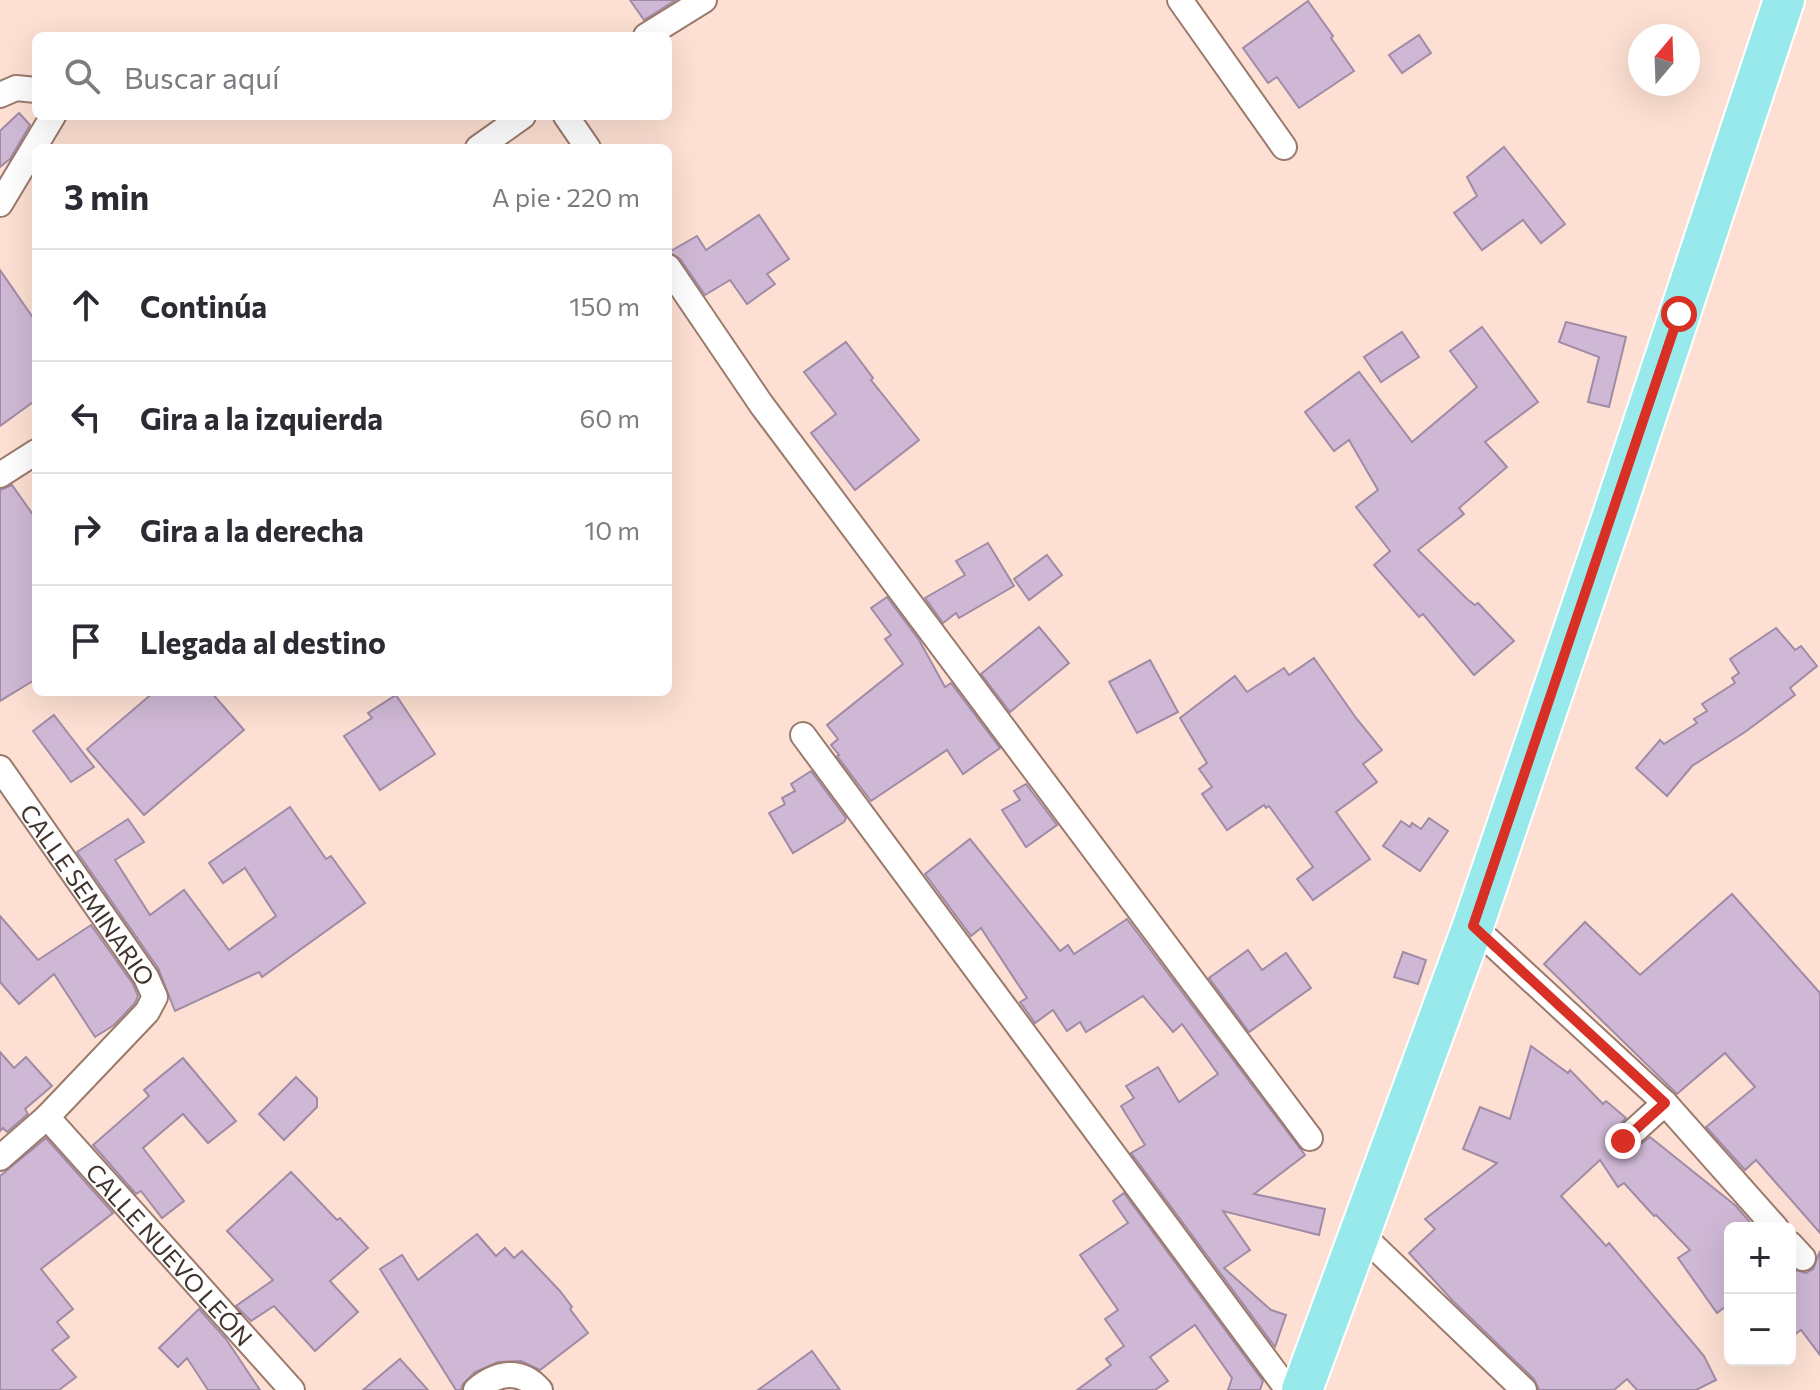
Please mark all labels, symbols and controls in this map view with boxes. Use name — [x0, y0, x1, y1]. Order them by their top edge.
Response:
north arrow — [1628, 24, 1700, 96]
search box — [32, 32, 672, 120]
icon: search — [60, 54, 104, 98]
text: Buscar aquí — [124, 58, 280, 95]
text: 3 min — [64, 175, 149, 217]
text: A pie · 220 m — [492, 181, 640, 212]
icon: ahead — [64, 283, 108, 327]
text: Continúa — [140, 287, 267, 324]
text: 150 m — [569, 290, 640, 321]
route start — [1661, 296, 1697, 332]
icon: left — [64, 395, 108, 439]
text: Gira a la izquierda — [140, 399, 383, 436]
text: 60 m — [580, 402, 640, 433]
icon: right — [64, 507, 108, 551]
text: Gira a la derecha — [140, 511, 364, 548]
text: 10 m — [584, 514, 640, 545]
icon: arrive — [64, 619, 108, 663]
text: Llegada al destino — [140, 623, 386, 660]
street label: CALLE SEMINARIO — [15, 798, 161, 990]
route end — [1605, 1123, 1641, 1159]
street label: CALLE NUEVO LEÓN — [81, 1157, 259, 1351]
map controls — [1724, 1222, 1796, 1366]
button: + — [1724, 1222, 1796, 1294]
button: − — [1724, 1294, 1796, 1366]

